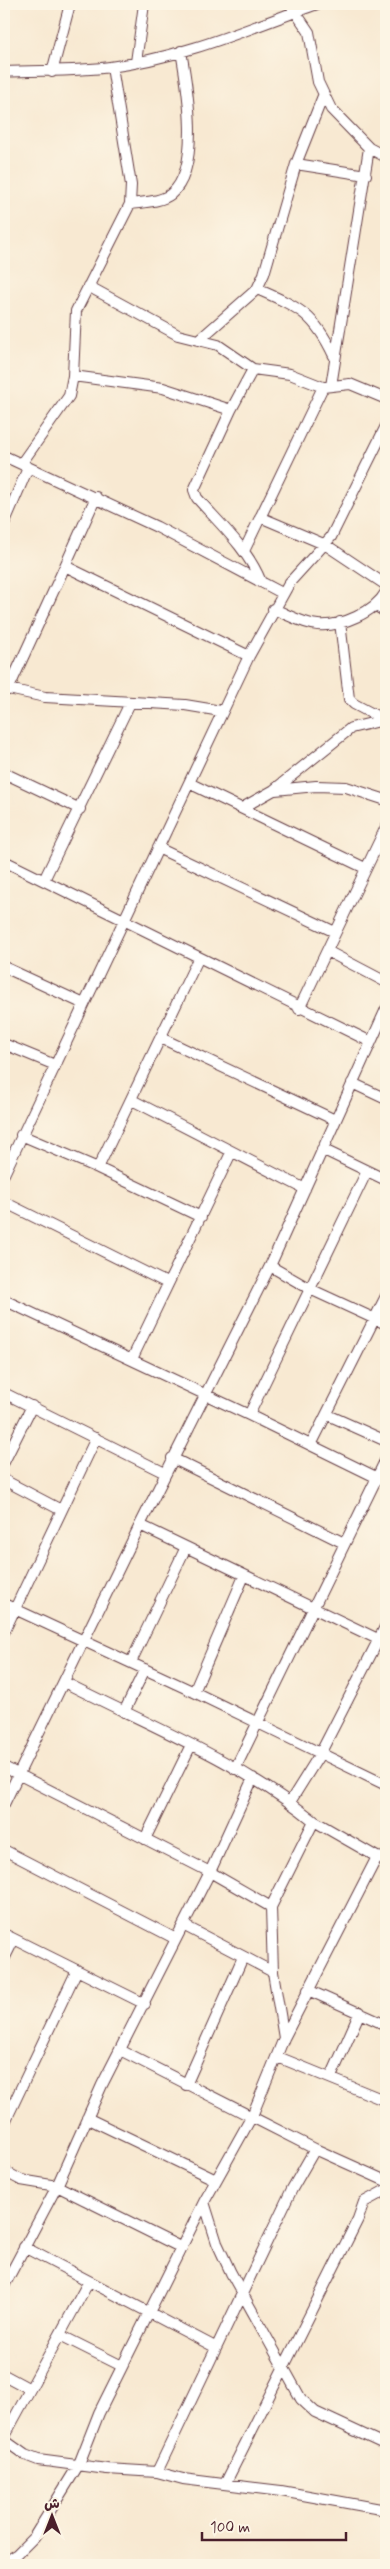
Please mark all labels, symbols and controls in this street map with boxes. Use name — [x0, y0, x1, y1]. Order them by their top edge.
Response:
north arrow — [28, 2492, 78, 2542]
text: ش — [44, 2495, 60, 2513]
scale bar — [202, 2509, 346, 2541]
text: 100 m — [210, 2518, 250, 2538]

